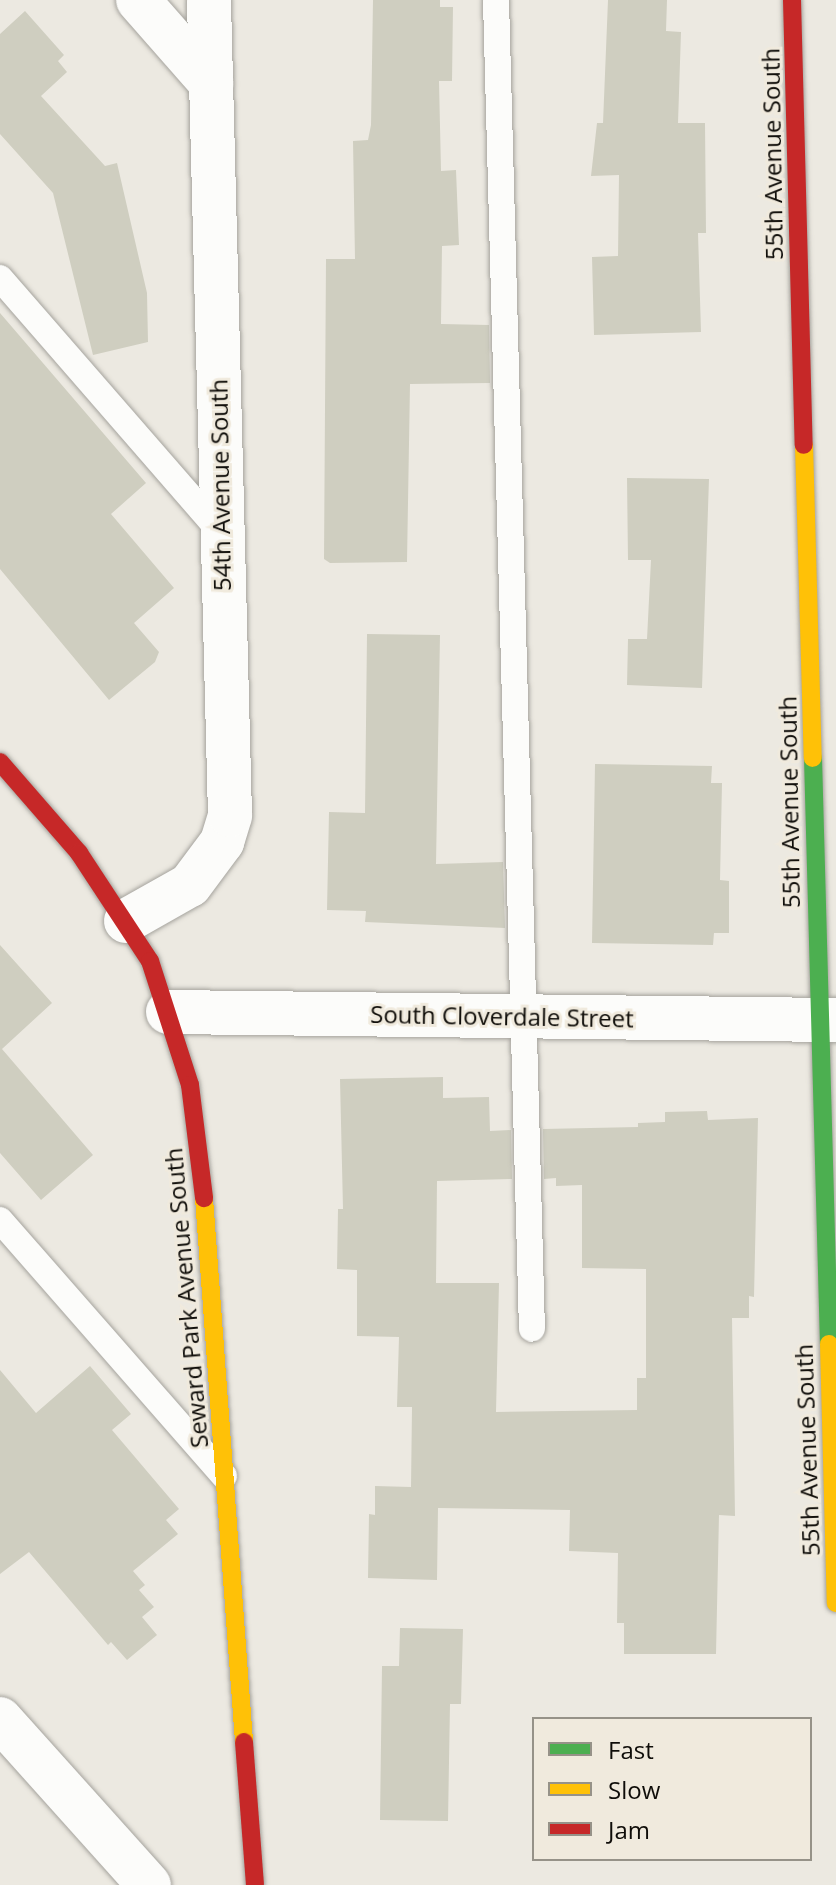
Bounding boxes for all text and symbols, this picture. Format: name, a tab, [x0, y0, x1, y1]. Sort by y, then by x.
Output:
street label: 55th Avenue South	[756, 48, 788, 260]
street label: 54th Avenue South	[204, 379, 236, 591]
street label: 55th Avenue South	[773, 696, 805, 908]
street label: South Cloverdale Street	[370, 999, 634, 1033]
street label: Seward Park Avenue South	[159, 1147, 213, 1449]
street label: 55th Avenue South	[789, 1343, 825, 1557]
legend	[532, 1717, 812, 1861]
text: Fast	[608, 1733, 654, 1766]
text: Slow	[608, 1773, 660, 1806]
text: Jam	[608, 1813, 650, 1846]

